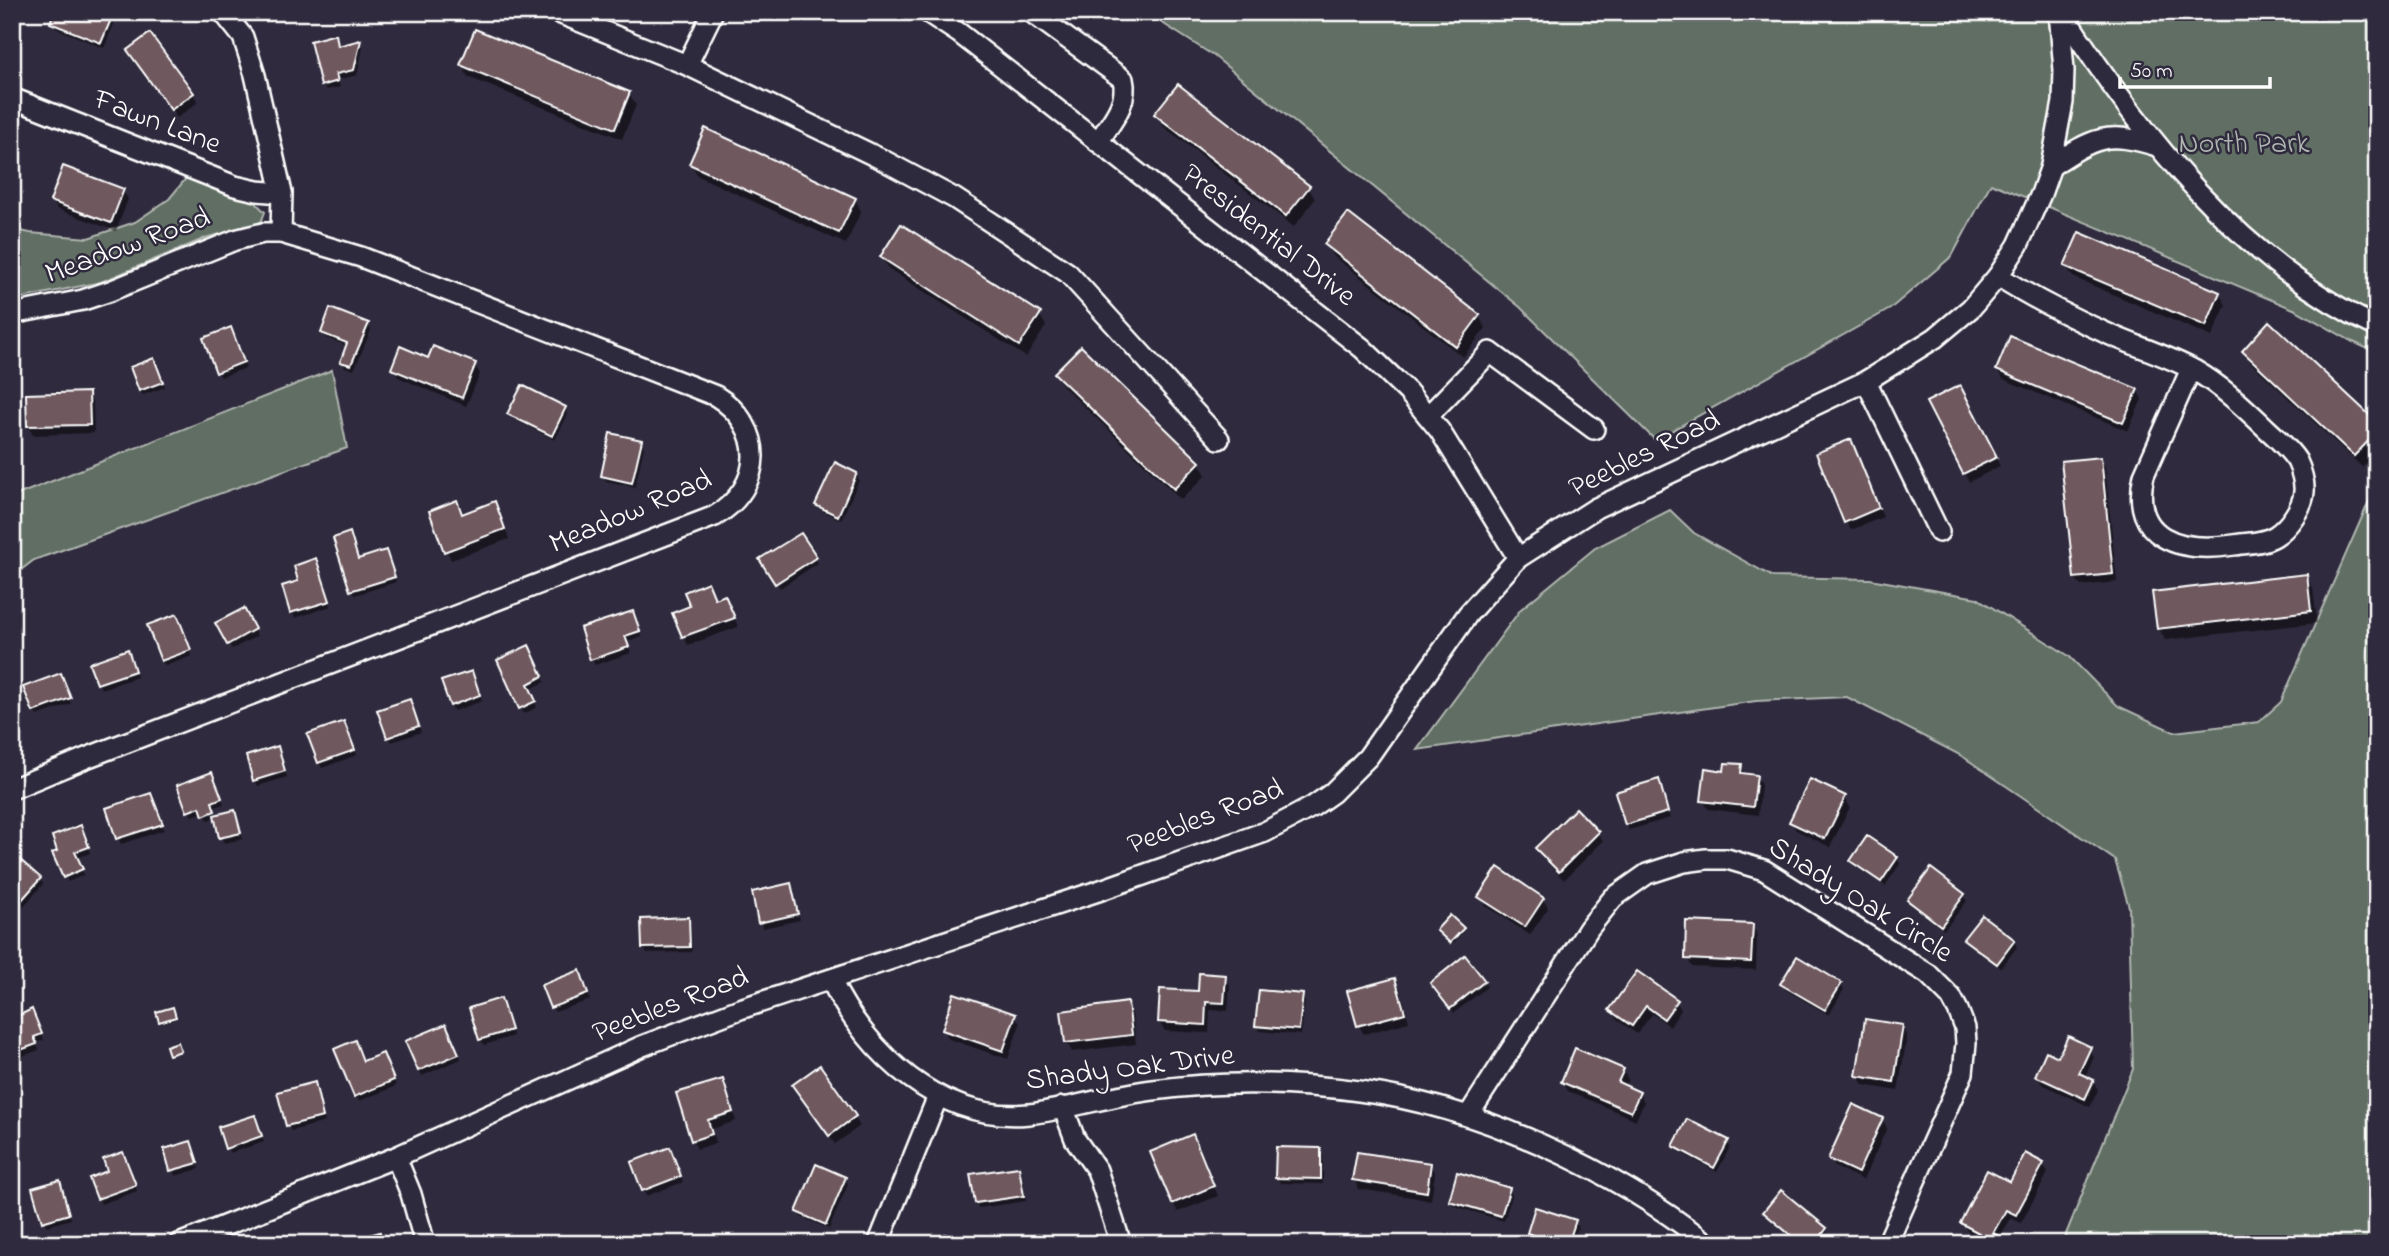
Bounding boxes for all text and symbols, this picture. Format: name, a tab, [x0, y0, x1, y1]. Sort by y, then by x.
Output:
scale bar	[2120, 46, 2270, 90]
text: 50 m	[2130, 57, 2173, 87]
street label: Fawn Lane	[86, 78, 228, 168]
park label: North Park	[2178, 123, 2310, 167]
street label: Presidential Drive	[1171, 154, 1365, 319]
street label: Meadow Road	[39, 197, 217, 297]
street label: Peebles Road	[1562, 399, 1728, 511]
street label: Meadow Road	[543, 459, 719, 567]
street label: Peebles Road	[1122, 768, 1291, 868]
street label: Shady Oak Circle	[1759, 827, 1961, 976]
street label: Peebles Road	[587, 956, 756, 1056]
street label: Shady Oak Drive	[1023, 1034, 1237, 1104]

